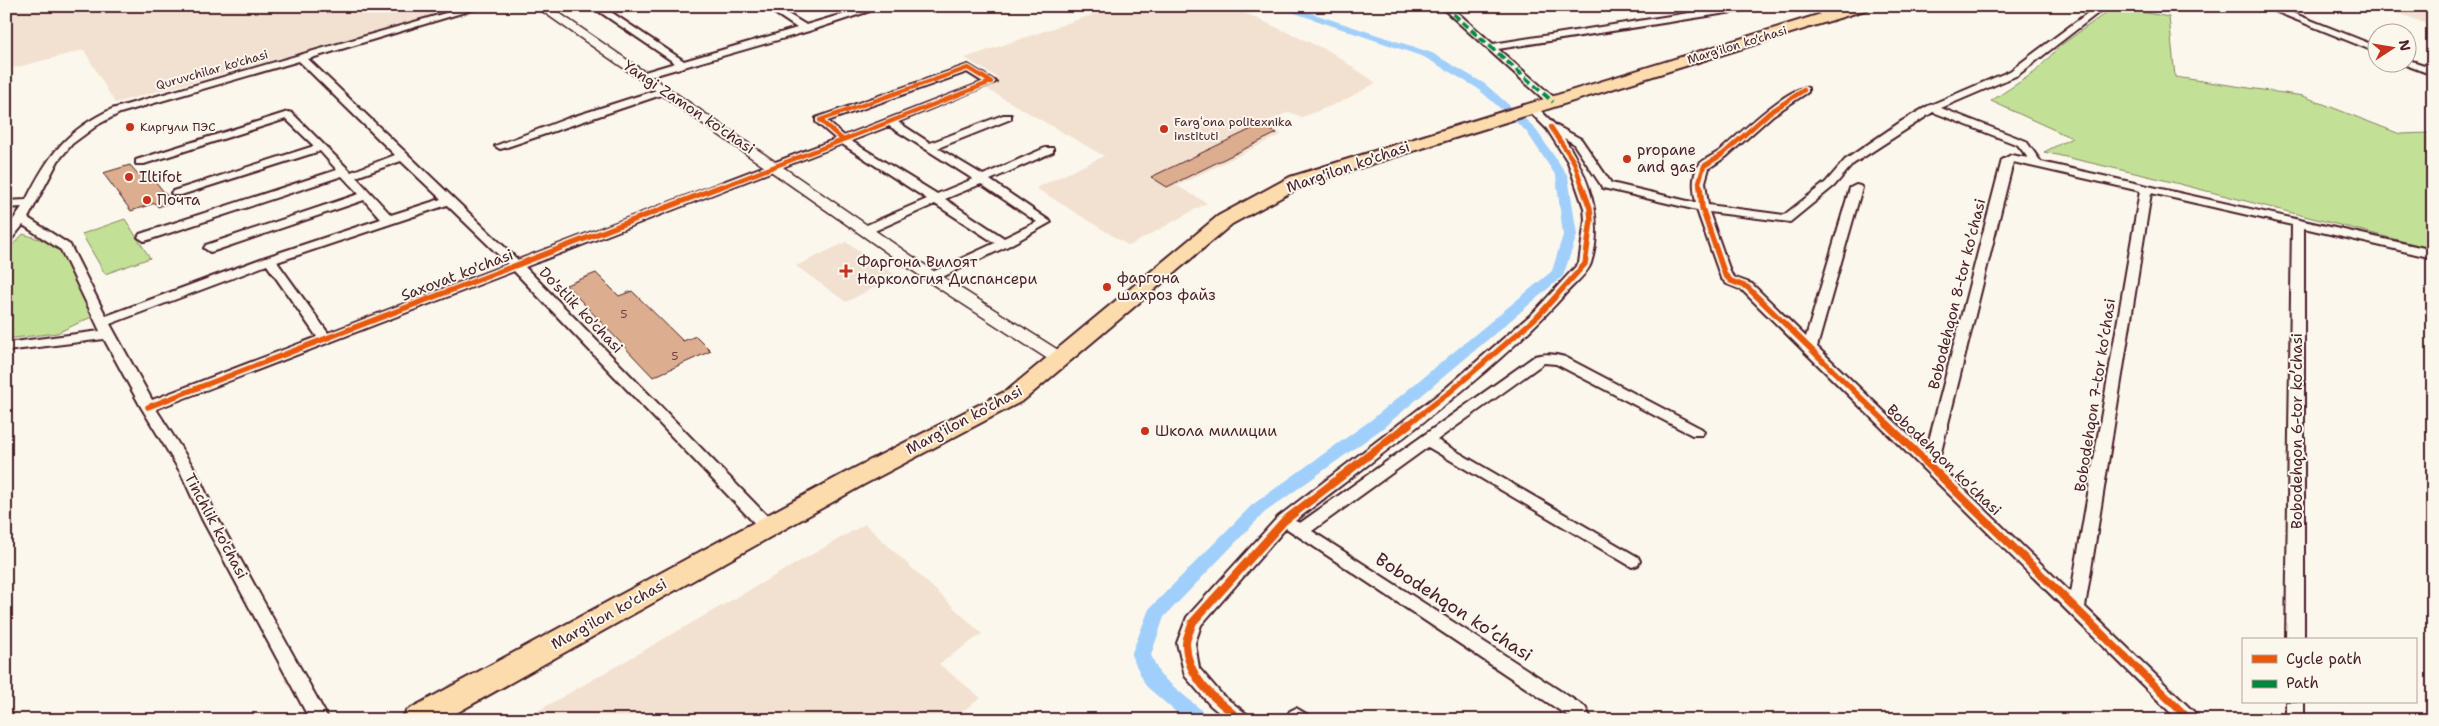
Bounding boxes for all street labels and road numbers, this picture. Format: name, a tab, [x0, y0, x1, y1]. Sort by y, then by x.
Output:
street label: Marg'ilon ko'chasi	[1685, 22, 1789, 68]
street label: Quruvchilar ko'chasi	[154, 46, 270, 94]
street label: Yangi Zamon ko'chasi	[619, 56, 759, 158]
street label: Marg'ilon ko'chasi	[1284, 136, 1412, 198]
street label: Bobodehqon 8-tor koʼchasi	[1924, 197, 1990, 391]
street label: Saxovat ko'chasi	[398, 244, 516, 306]
street label: Do'stlik ko'chasi	[535, 263, 627, 357]
street label: Bobodehqon 7-tor koʼchasi	[2070, 297, 2120, 493]
street label: Bobodehqon 6-tor koʼchasi	[2287, 333, 2307, 529]
street label: Marg'ilon ko'chasi	[902, 381, 1026, 459]
street label: Bobodehqon koʼchasi	[1882, 400, 2006, 520]
street label: Tinchlik ko'chasi	[180, 470, 252, 582]
street label: Bobodehqon koʼchasi	[1371, 547, 1537, 667]
street label: Marg'ilon ko'chasi	[548, 574, 670, 654]

